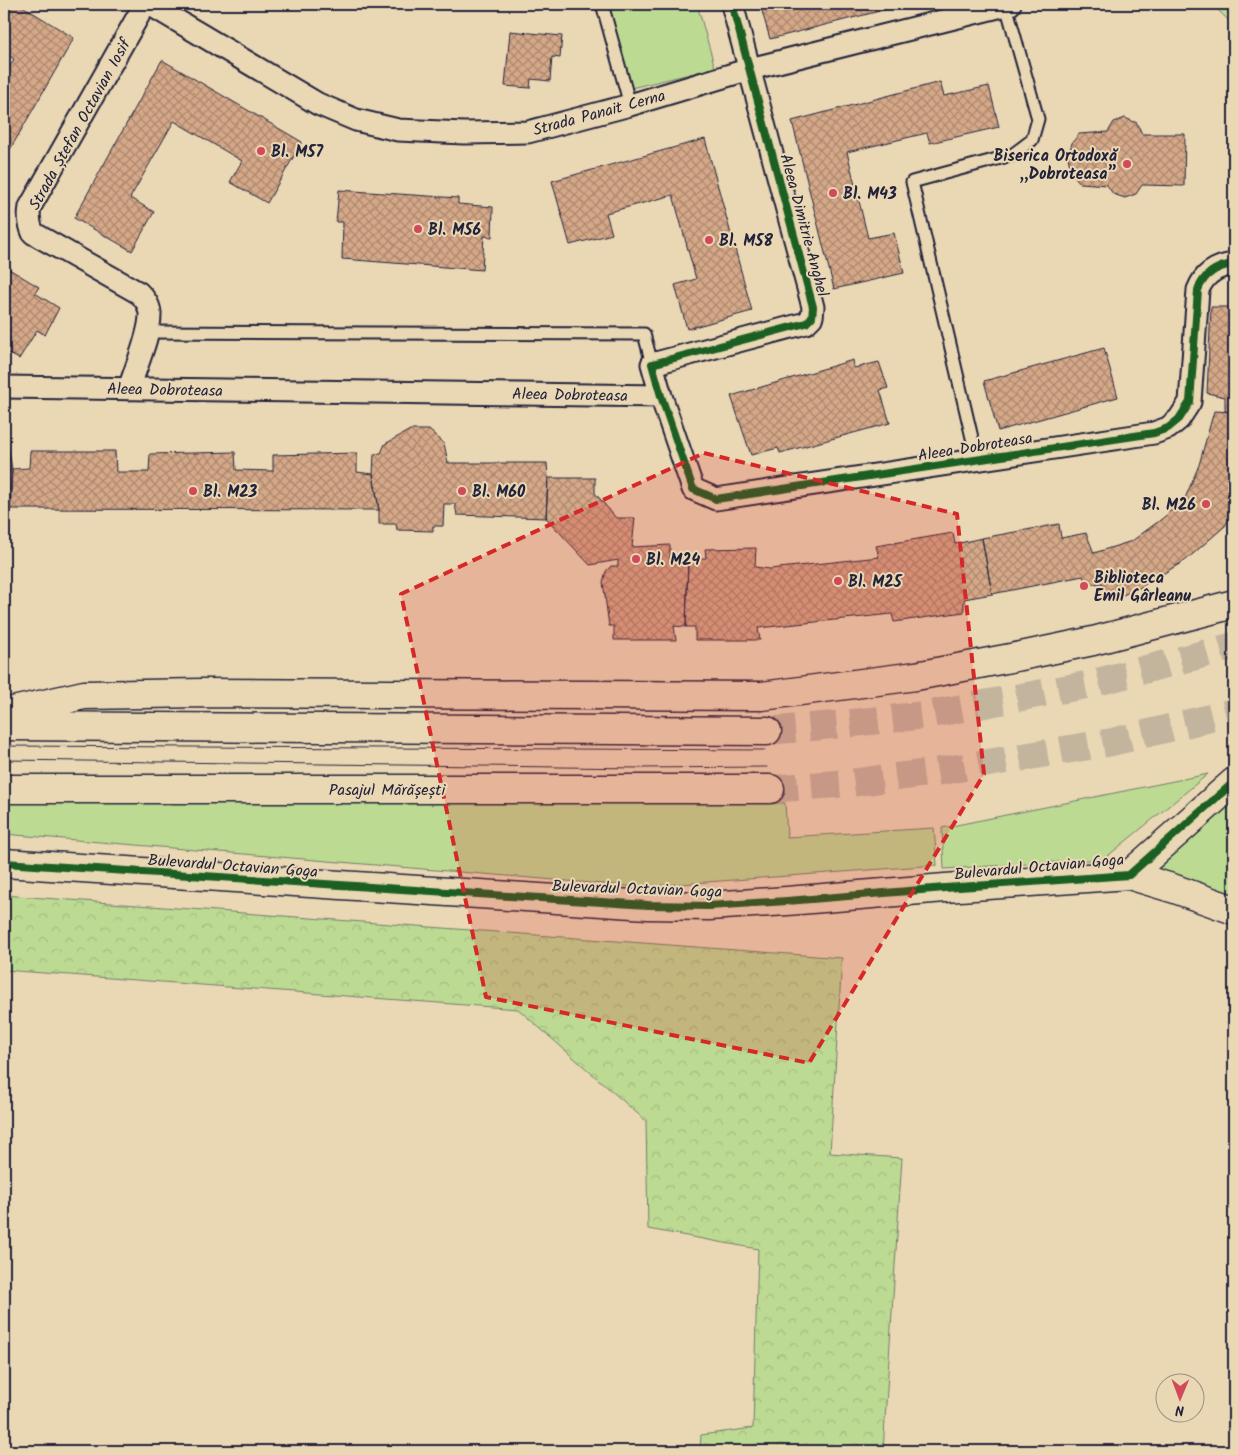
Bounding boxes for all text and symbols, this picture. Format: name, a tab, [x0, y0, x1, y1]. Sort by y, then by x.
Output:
street label: Strada Ștefan Octavian Iosif	[23, 33, 139, 215]
street label: Strada Panait Cerna	[530, 84, 668, 143]
place label: Bl. M57	[271, 140, 323, 165]
place label: Biserica Ortodoxă „Dobroteasa”	[993, 144, 1119, 187]
marker: Bl. M57	[255, 145, 267, 157]
street label: Aleea Dimitrie Anghel	[772, 151, 835, 300]
marker: Biserica Ortodoxă „Dobroteasa”	[1121, 158, 1133, 170]
place label: Bl. M43	[843, 182, 897, 207]
marker: Bl. M43	[827, 187, 839, 199]
place label: Bl. M56	[428, 218, 481, 243]
marker: Bl. M56	[412, 223, 424, 235]
place label: Bl. M58	[719, 229, 773, 254]
marker: Bl. M58	[703, 234, 715, 246]
street label: Aleea Dobroteasa	[107, 377, 223, 404]
street label: Aleea Dobroteasa	[512, 382, 628, 409]
street label: Aleea Dobroteasa	[916, 426, 1034, 469]
place label: Bl. M23	[203, 480, 258, 505]
place label: Bl. M60	[472, 480, 526, 505]
marker: Bl. M23	[187, 485, 199, 497]
marker: Bl. M60	[456, 485, 468, 497]
place label: Bl. M26	[1142, 493, 1196, 518]
marker: Bl. M26	[1200, 498, 1212, 510]
place label: Bl. M24	[646, 548, 701, 573]
marker: Bl. M24	[630, 553, 642, 565]
place label: Biblioteca Emil Gârleanu	[1094, 566, 1191, 609]
place label: Bl. M25	[848, 570, 904, 595]
marker: Bl. M25	[832, 575, 844, 587]
marker: Biblioteca Emil Gârleanu	[1078, 580, 1090, 592]
street label: Pasajul Mărășești	[329, 778, 446, 803]
street label: Bulevardul Octavian Goga	[147, 848, 319, 885]
street label: Bulevardul Octavian Goga	[953, 848, 1125, 887]
street label: Bulevardul Octavian Goga	[551, 874, 723, 905]
north arrow	[1156, 1372, 1206, 1422]
text: N	[1175, 1399, 1184, 1421]

